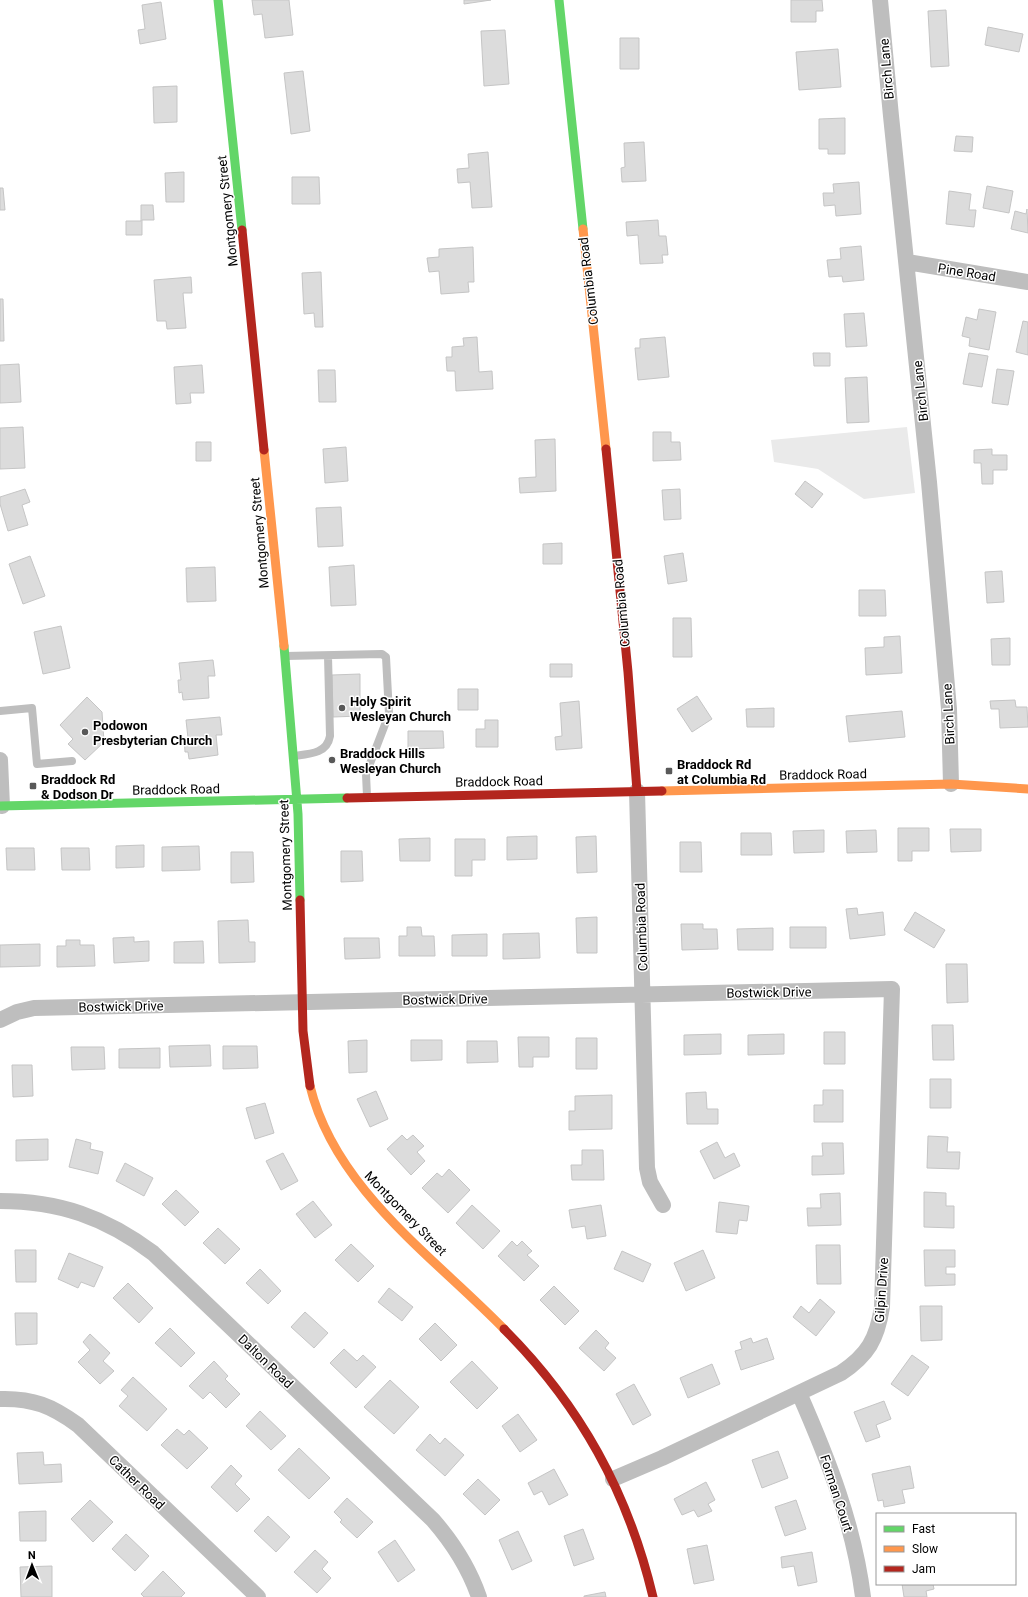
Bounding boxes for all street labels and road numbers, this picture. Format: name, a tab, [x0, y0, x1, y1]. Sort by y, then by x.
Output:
street label: Birch Lane	[876, 38, 897, 100]
street label: Montgomery Street	[214, 155, 241, 267]
street label: Columbia Road	[576, 236, 601, 326]
street label: Pine Road	[937, 261, 997, 284]
street label: Birch Lane	[910, 360, 931, 422]
street label: Montgomery Street	[247, 477, 272, 589]
street label: Columbia Road	[610, 558, 633, 648]
street label: Birch Lane	[939, 683, 958, 745]
street label: Braddock Road	[779, 766, 867, 783]
street label: Braddock Road	[455, 773, 543, 790]
street label: Braddock Road	[132, 781, 220, 798]
street label: Montgomery Street	[276, 799, 295, 911]
street label: Columbia Road	[632, 883, 651, 971]
street label: Bostwick Drive	[726, 984, 812, 1001]
street label: Bostwick Drive	[402, 991, 488, 1008]
street label: Bostwick Drive	[78, 998, 164, 1015]
street label: Montgomery Street	[362, 1168, 450, 1259]
street label: Gilpin Drive	[872, 1257, 891, 1323]
street label: Dalton Road	[235, 1331, 296, 1391]
street label: Cather Road	[106, 1452, 168, 1513]
street label: Forman Court	[817, 1453, 856, 1533]

